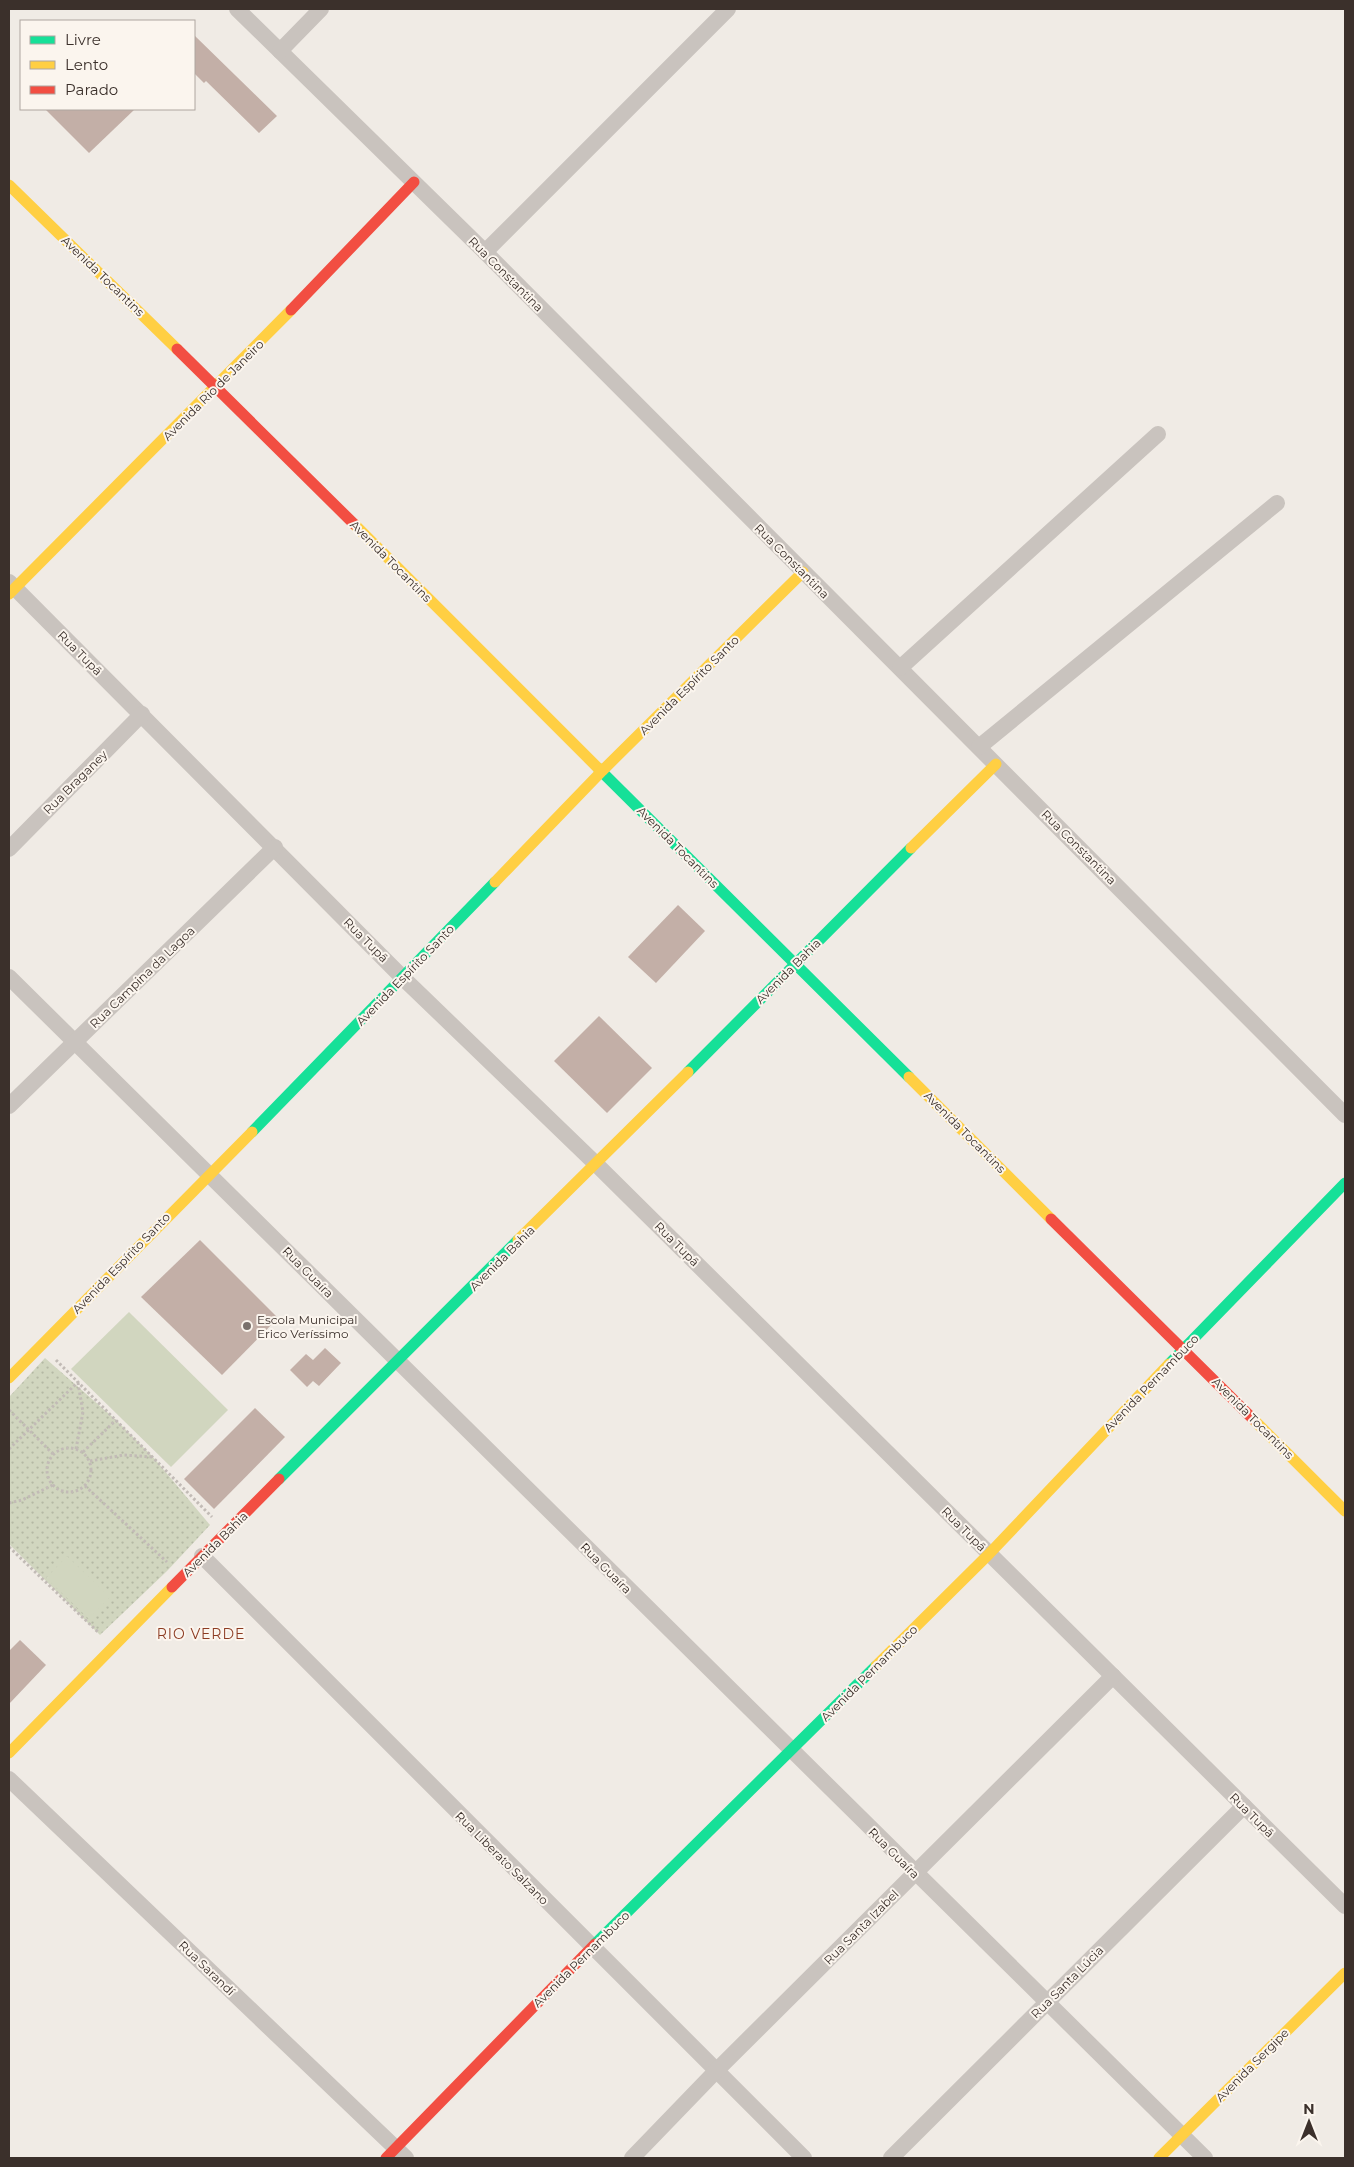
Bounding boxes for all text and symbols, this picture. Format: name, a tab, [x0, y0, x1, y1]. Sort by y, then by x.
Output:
legend	[20, 20, 195, 110]
text: Livre	[65, 30, 101, 49]
text: Lento	[65, 55, 108, 74]
text: Parado	[65, 80, 118, 99]
street label: Avenida Tocantins	[58, 233, 148, 319]
street label: Rua Constantina	[465, 233, 547, 315]
street label: Avenida Rio de Janeiro	[159, 336, 267, 444]
street label: Avenida Tocantins	[347, 517, 435, 605]
street label: Rua Constantina	[751, 520, 833, 602]
street label: Rua Tupã	[55, 628, 105, 678]
street label: Avenida Espírito Santo	[636, 632, 742, 738]
street label: Rua Braganey	[40, 746, 111, 817]
street label: Avenida Tocantins	[634, 803, 722, 891]
street label: Rua Constantina	[1038, 806, 1120, 888]
street label: Rua Tupã	[341, 915, 391, 965]
street label: Avenida Espírito Santo	[353, 921, 457, 1029]
street label: Rua Campina da Lagoa	[86, 923, 198, 1031]
street label: Avenida Bahia	[752, 935, 824, 1007]
street label: Avenida Tocantins	[921, 1088, 1009, 1176]
street label: Avenida Espírito Santo	[69, 1209, 173, 1317]
street label: Rua Tupã	[652, 1219, 702, 1269]
street label: Avenida Bahia	[466, 1222, 538, 1294]
street label: Rua Guaíra	[279, 1243, 337, 1301]
place label: Escola Municipal Erico Veríssimo	[257, 1312, 358, 1341]
marker: Escola Municipal Erico Veríssimo	[241, 1320, 253, 1332]
street label: Avenida Pernambuco	[1100, 1331, 1202, 1435]
street label: Avenida Tocantins	[1209, 1374, 1297, 1462]
street label: Rua Tupã	[939, 1504, 989, 1554]
street label: Avenida Bahia	[179, 1508, 251, 1580]
street label: Rua Guaíra	[577, 1539, 635, 1597]
street label: Avenida Pernambuco	[818, 1622, 920, 1724]
district label: RIO VERDE	[157, 1625, 245, 1643]
street label: Rua Tupã	[1227, 1790, 1277, 1840]
street label: Rua Liberato Salzano	[452, 1808, 552, 1908]
street label: Rua Guaíra	[865, 1824, 923, 1882]
street label: Rua Santa Izabel	[820, 1886, 902, 1968]
street label: Avenida Pernambuco	[530, 1908, 632, 2010]
street label: Rua Sarandí	[176, 1937, 239, 1999]
street label: Rua Santa Lúcia	[1028, 1943, 1106, 2021]
street label: Avenida Sergipe	[1212, 2025, 1292, 2105]
north arrow	[1284, 2097, 1334, 2147]
text: N	[1303, 2100, 1315, 2118]

